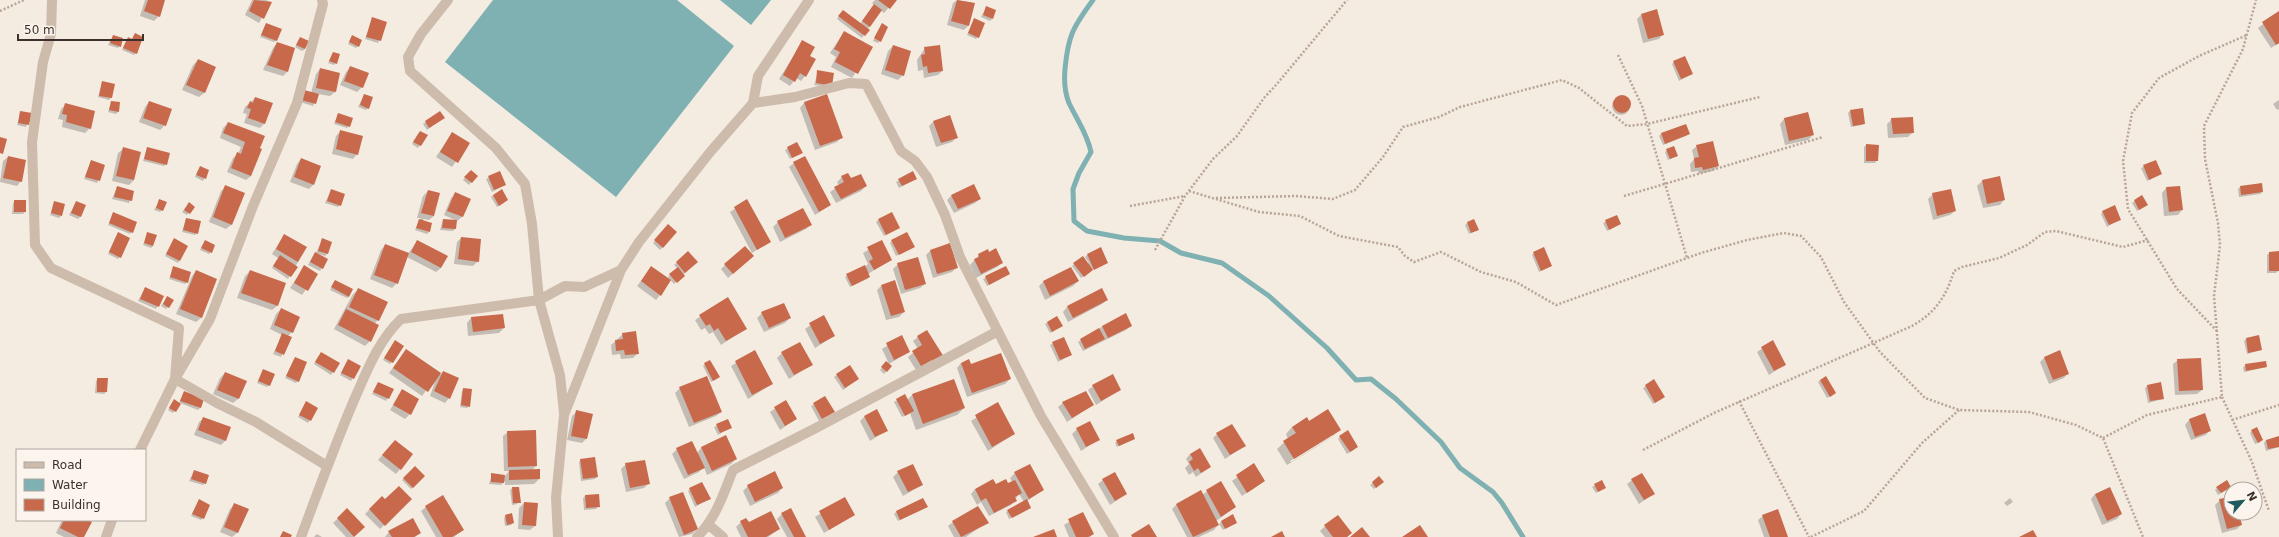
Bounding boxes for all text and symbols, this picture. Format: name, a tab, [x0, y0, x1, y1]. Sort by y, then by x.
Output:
scale bar	[18, 16, 143, 42]
text: 50 m	[24, 23, 55, 37]
legend	[16, 449, 146, 521]
text: Road	[52, 458, 82, 472]
text: Water	[52, 478, 88, 492]
north arrow	[2223, 481, 2263, 521]
text: N	[2243, 489, 2259, 504]
text: Building	[52, 498, 101, 512]

